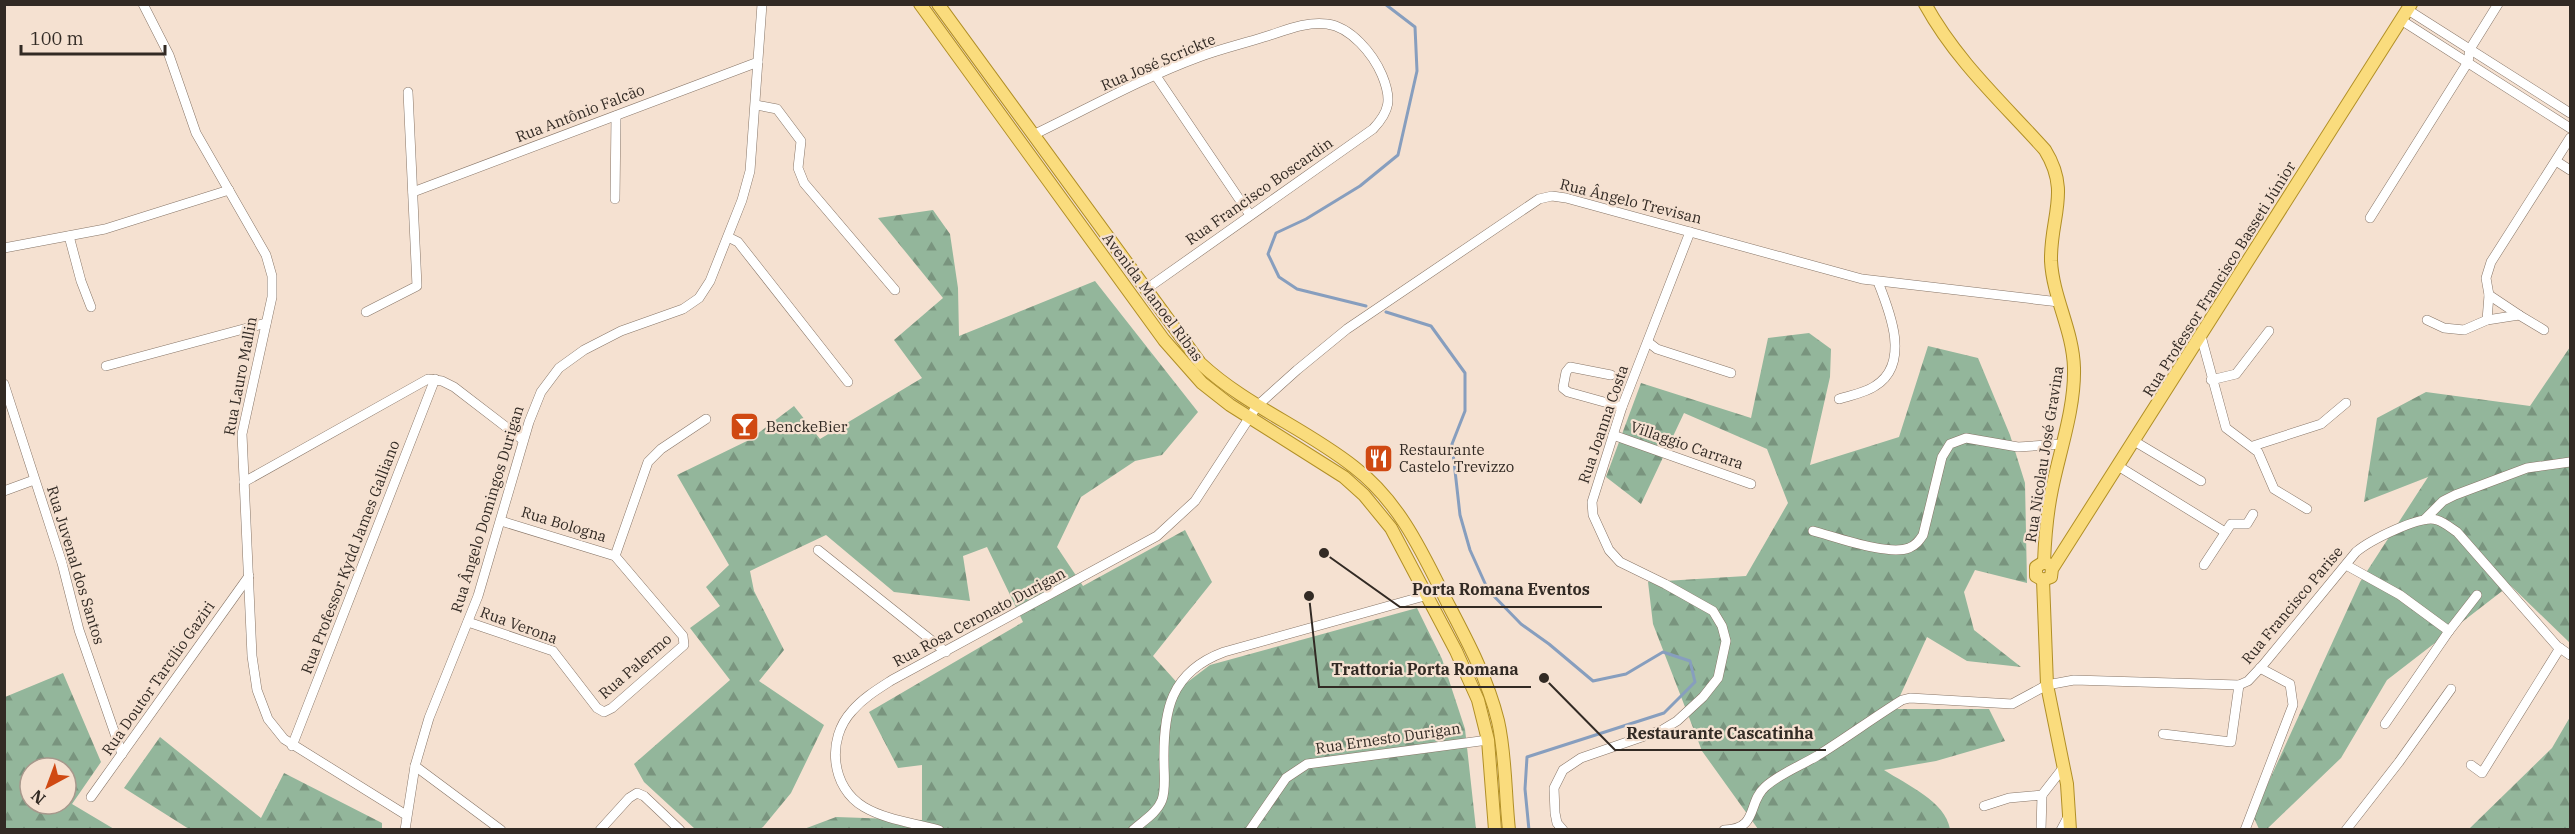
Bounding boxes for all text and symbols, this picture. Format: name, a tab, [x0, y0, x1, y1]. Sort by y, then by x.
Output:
scale bar	[21, 18, 165, 56]
text: 100 m	[30, 27, 84, 50]
street label: Rua José Scrickte	[1098, 29, 1218, 95]
street label: Rua Antônio Falcão	[513, 80, 647, 146]
street label: Rua Francisco Boscardin	[1182, 133, 1337, 249]
street label: Rua Professor Francisco Basseti Júnior	[2138, 157, 2300, 400]
street label: Rua Ângelo Trevisan	[1558, 174, 1704, 228]
street label: Avenida Manoel Ribas	[1099, 229, 1207, 365]
street label: Rua Lauro Mallin	[219, 315, 261, 437]
street label: Rua Joanna Costa	[1574, 362, 1632, 486]
street label: Rua Nicolau José Gravina	[2021, 364, 2067, 544]
street label: Rua Ângelo Domingos Durigan	[446, 403, 528, 615]
bar icon: BenckeBier	[729, 410, 761, 442]
place label: BenckeBier	[766, 417, 848, 436]
street label: Villaggio Carrara	[1628, 417, 1746, 473]
street label: Rua Professor Kydd James Galliano	[297, 438, 403, 676]
place label: Restaurante Castelo Trevizzo	[1399, 440, 1514, 476]
restaurant icon: Restaurante Castelo Trevizzo	[1362, 442, 1394, 474]
street label: Rua Juvenal dos Santos	[43, 483, 109, 647]
street label: Rua Bologna	[519, 502, 609, 546]
street label: Rua Francisco Parise	[2237, 542, 2347, 668]
street label: Rua Rosa Ceronato Durigan	[889, 563, 1069, 671]
callout: Porta Romana Eventos	[1400, 573, 1602, 607]
text: Porta Romana Eventos	[1412, 579, 1590, 599]
street label: Rua Doutor Tarcílio Gaziri	[98, 597, 219, 759]
street label: Rua Verona	[478, 602, 560, 648]
street label: Rua Palermo	[595, 629, 675, 703]
callout: Trattoria Porta Romana	[1319, 653, 1531, 687]
text: Trattoria Porta Romana	[1331, 659, 1519, 679]
callout: Restaurante Cascatinha	[1615, 716, 1826, 750]
street label: Rua Ernesto Durigan	[1314, 718, 1462, 758]
text: Restaurante Cascatinha	[1626, 723, 1814, 743]
north arrow	[18, 756, 78, 816]
text: N	[27, 786, 49, 809]

